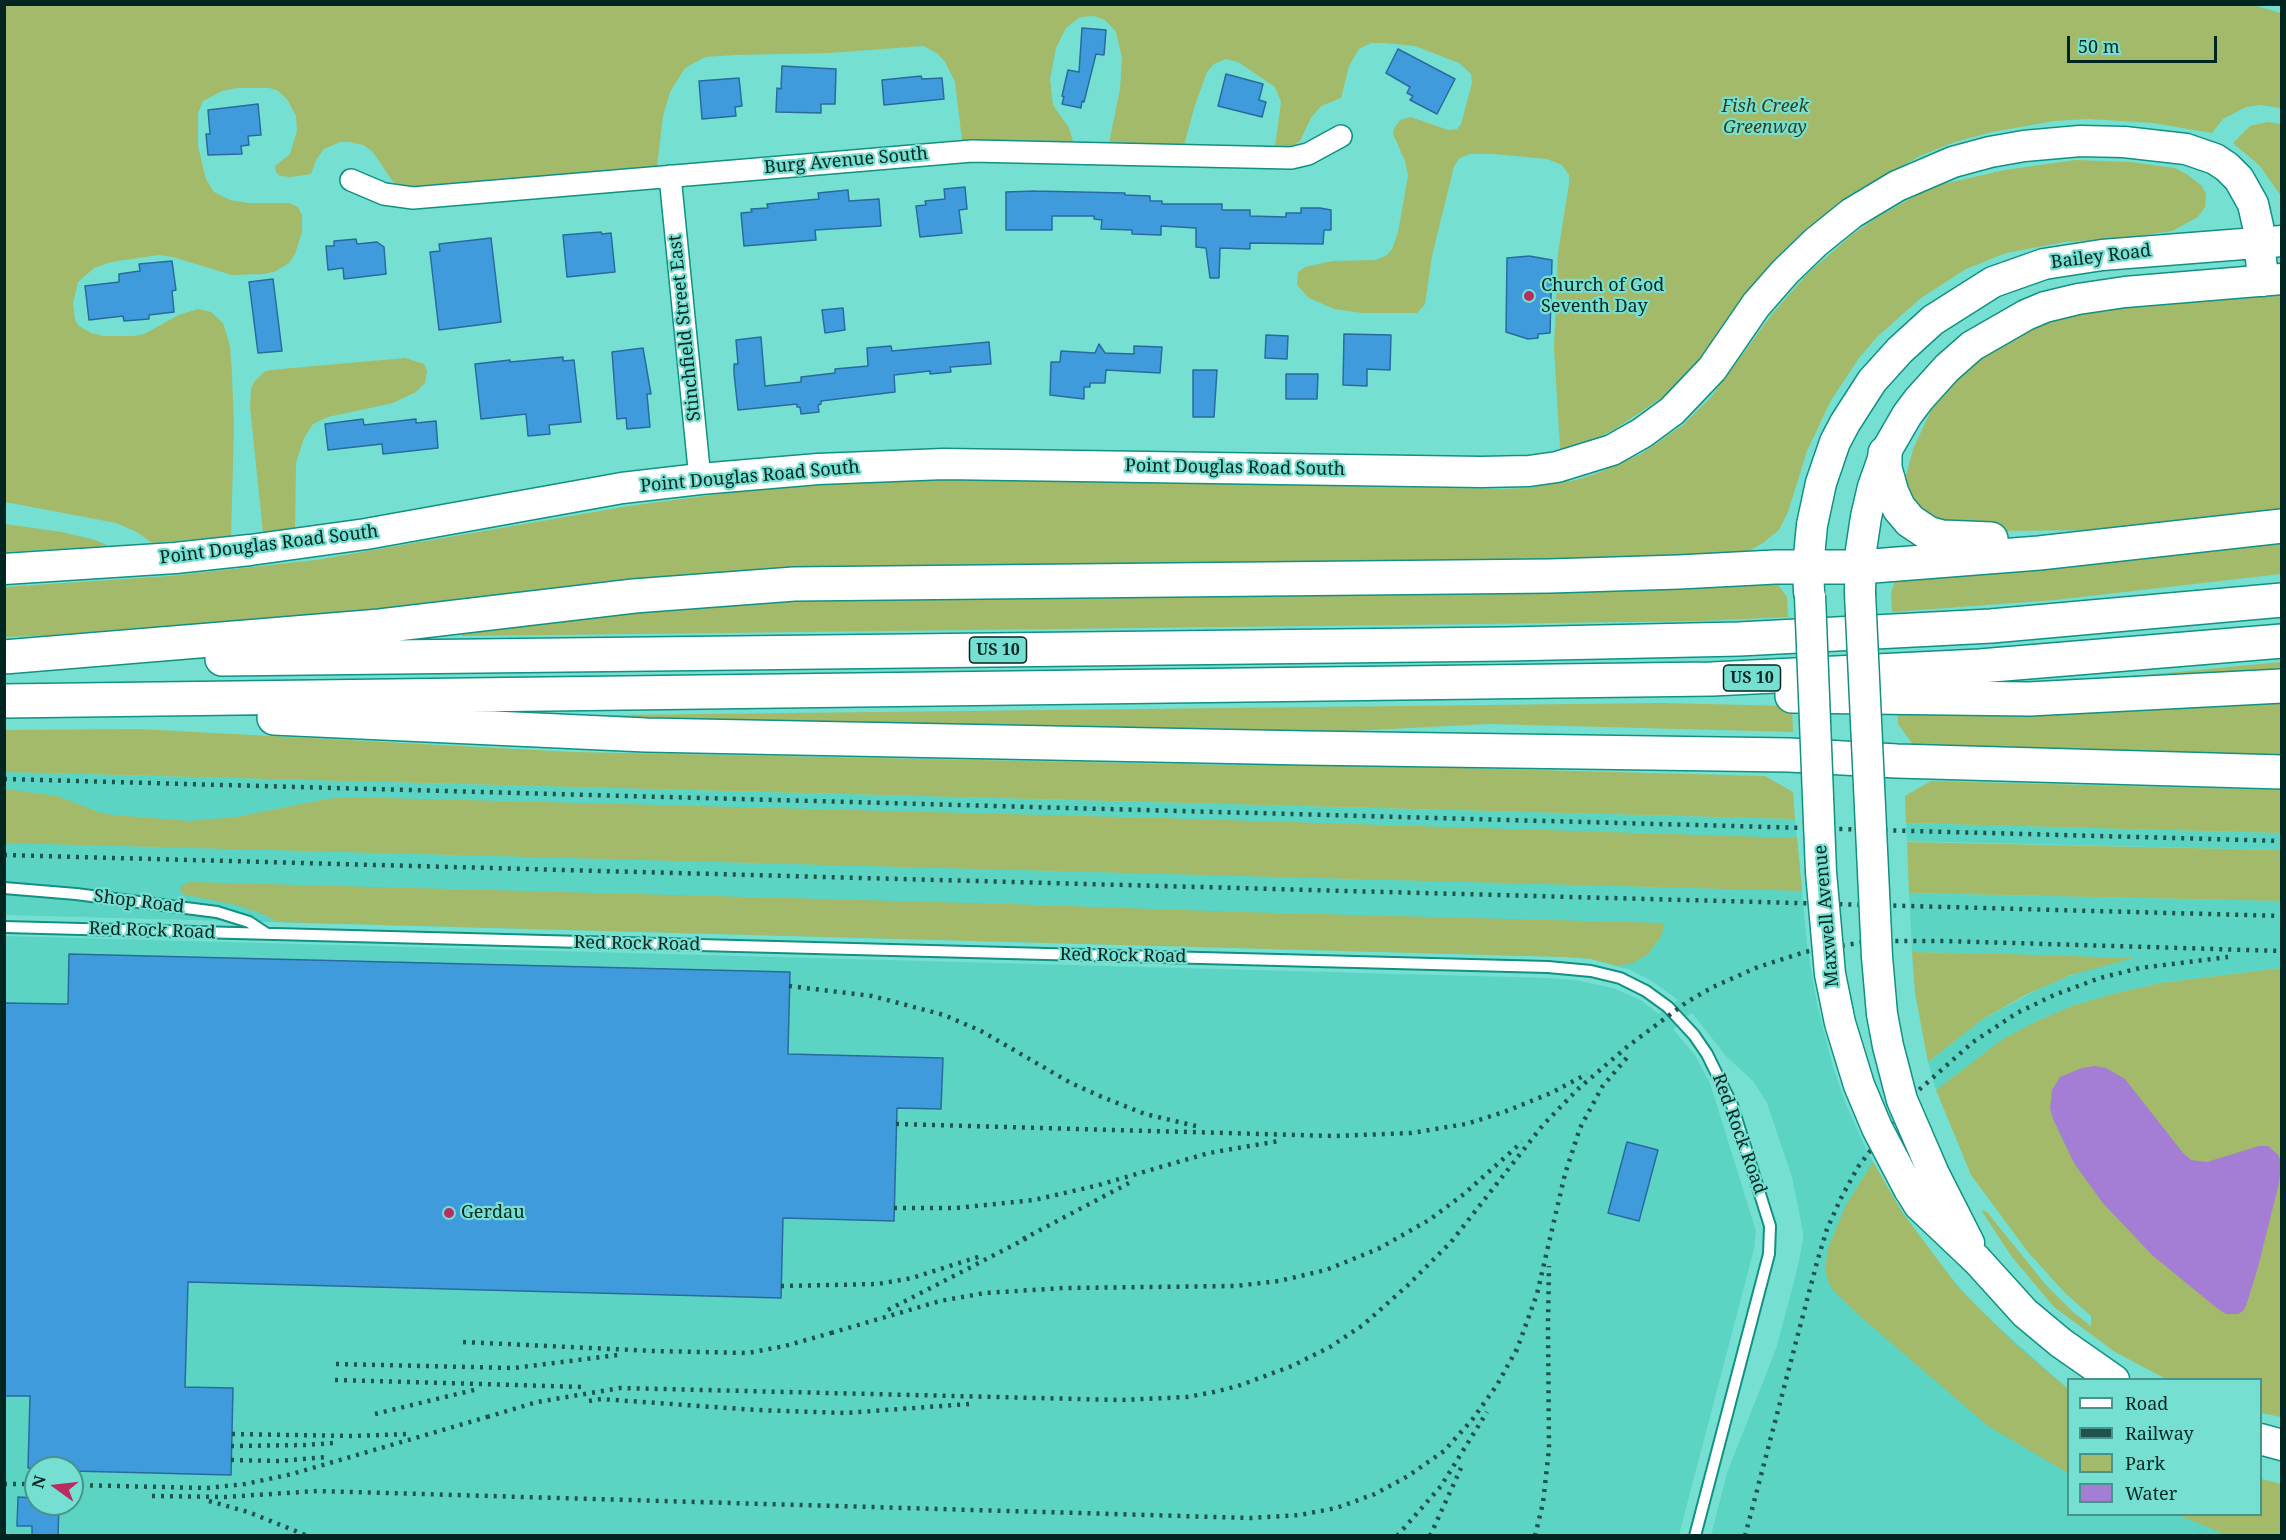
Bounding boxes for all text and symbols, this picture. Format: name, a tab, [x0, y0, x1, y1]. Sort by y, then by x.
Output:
scale bar	[2070, 24, 2220, 62]
text: 50 m	[2078, 34, 2120, 58]
park label: Fish Creek Greenway	[1721, 96, 1809, 138]
street label: Burg Avenue South	[763, 143, 929, 179]
street label: Stinchfield Street East	[664, 234, 706, 422]
street label: Bailey Road	[2050, 240, 2152, 274]
place label: Church of God Seventh Day	[1541, 275, 1664, 318]
marker: Church of God Seventh Day	[1522, 289, 1536, 303]
street label: Point Douglas Road South	[1125, 455, 1345, 481]
street label: Point Douglas Road South	[639, 457, 861, 497]
street label: Point Douglas Road South	[158, 521, 380, 569]
road number: US 10	[970, 637, 1026, 663]
road number: US 10	[1724, 665, 1780, 691]
street label: Maxwell Avenue	[1810, 844, 1844, 988]
street label: Shop Road	[93, 886, 185, 918]
street label: Red Rock Road	[88, 918, 216, 944]
street label: Red Rock Road	[573, 932, 701, 956]
street label: Red Rock Road	[1059, 944, 1187, 968]
street label: Red Rock Road	[1707, 1071, 1771, 1197]
place label: Gerdau	[461, 1202, 525, 1224]
marker: Gerdau	[442, 1206, 456, 1220]
legend	[2067, 1378, 2262, 1516]
text: Road	[2125, 1391, 2168, 1415]
text: Railway	[2125, 1421, 2194, 1445]
text: Park	[2125, 1451, 2165, 1475]
north arrow	[24, 1456, 84, 1516]
text: N	[26, 1473, 51, 1491]
text: Water	[2125, 1481, 2177, 1505]

